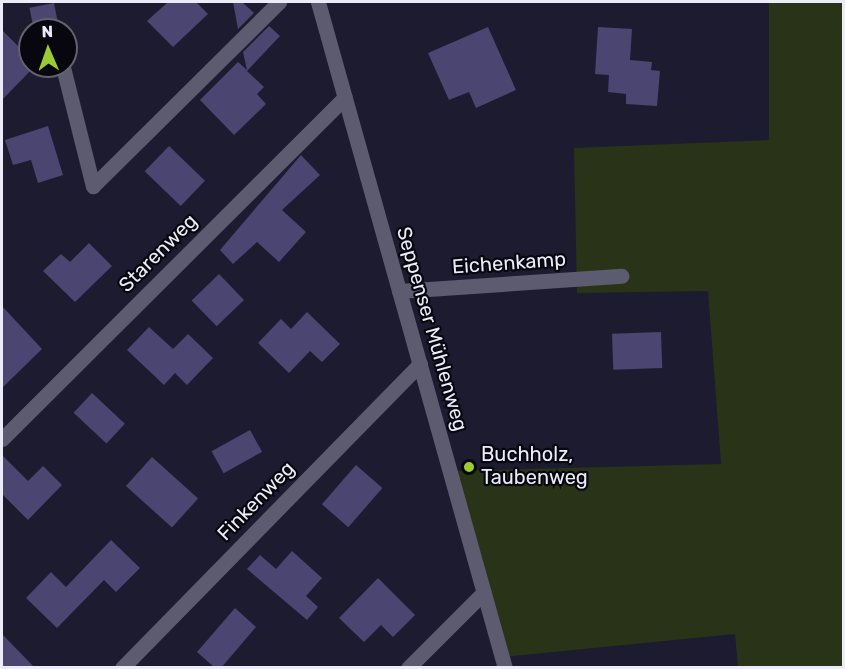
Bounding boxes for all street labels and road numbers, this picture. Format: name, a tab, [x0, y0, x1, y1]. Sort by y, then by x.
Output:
street label: Starenweg	[114, 209, 202, 297]
street label: Seppenser Mühlenweg	[391, 224, 473, 434]
street label: Eichenkamp	[451, 247, 567, 279]
street label: Finkenweg	[212, 456, 300, 546]

